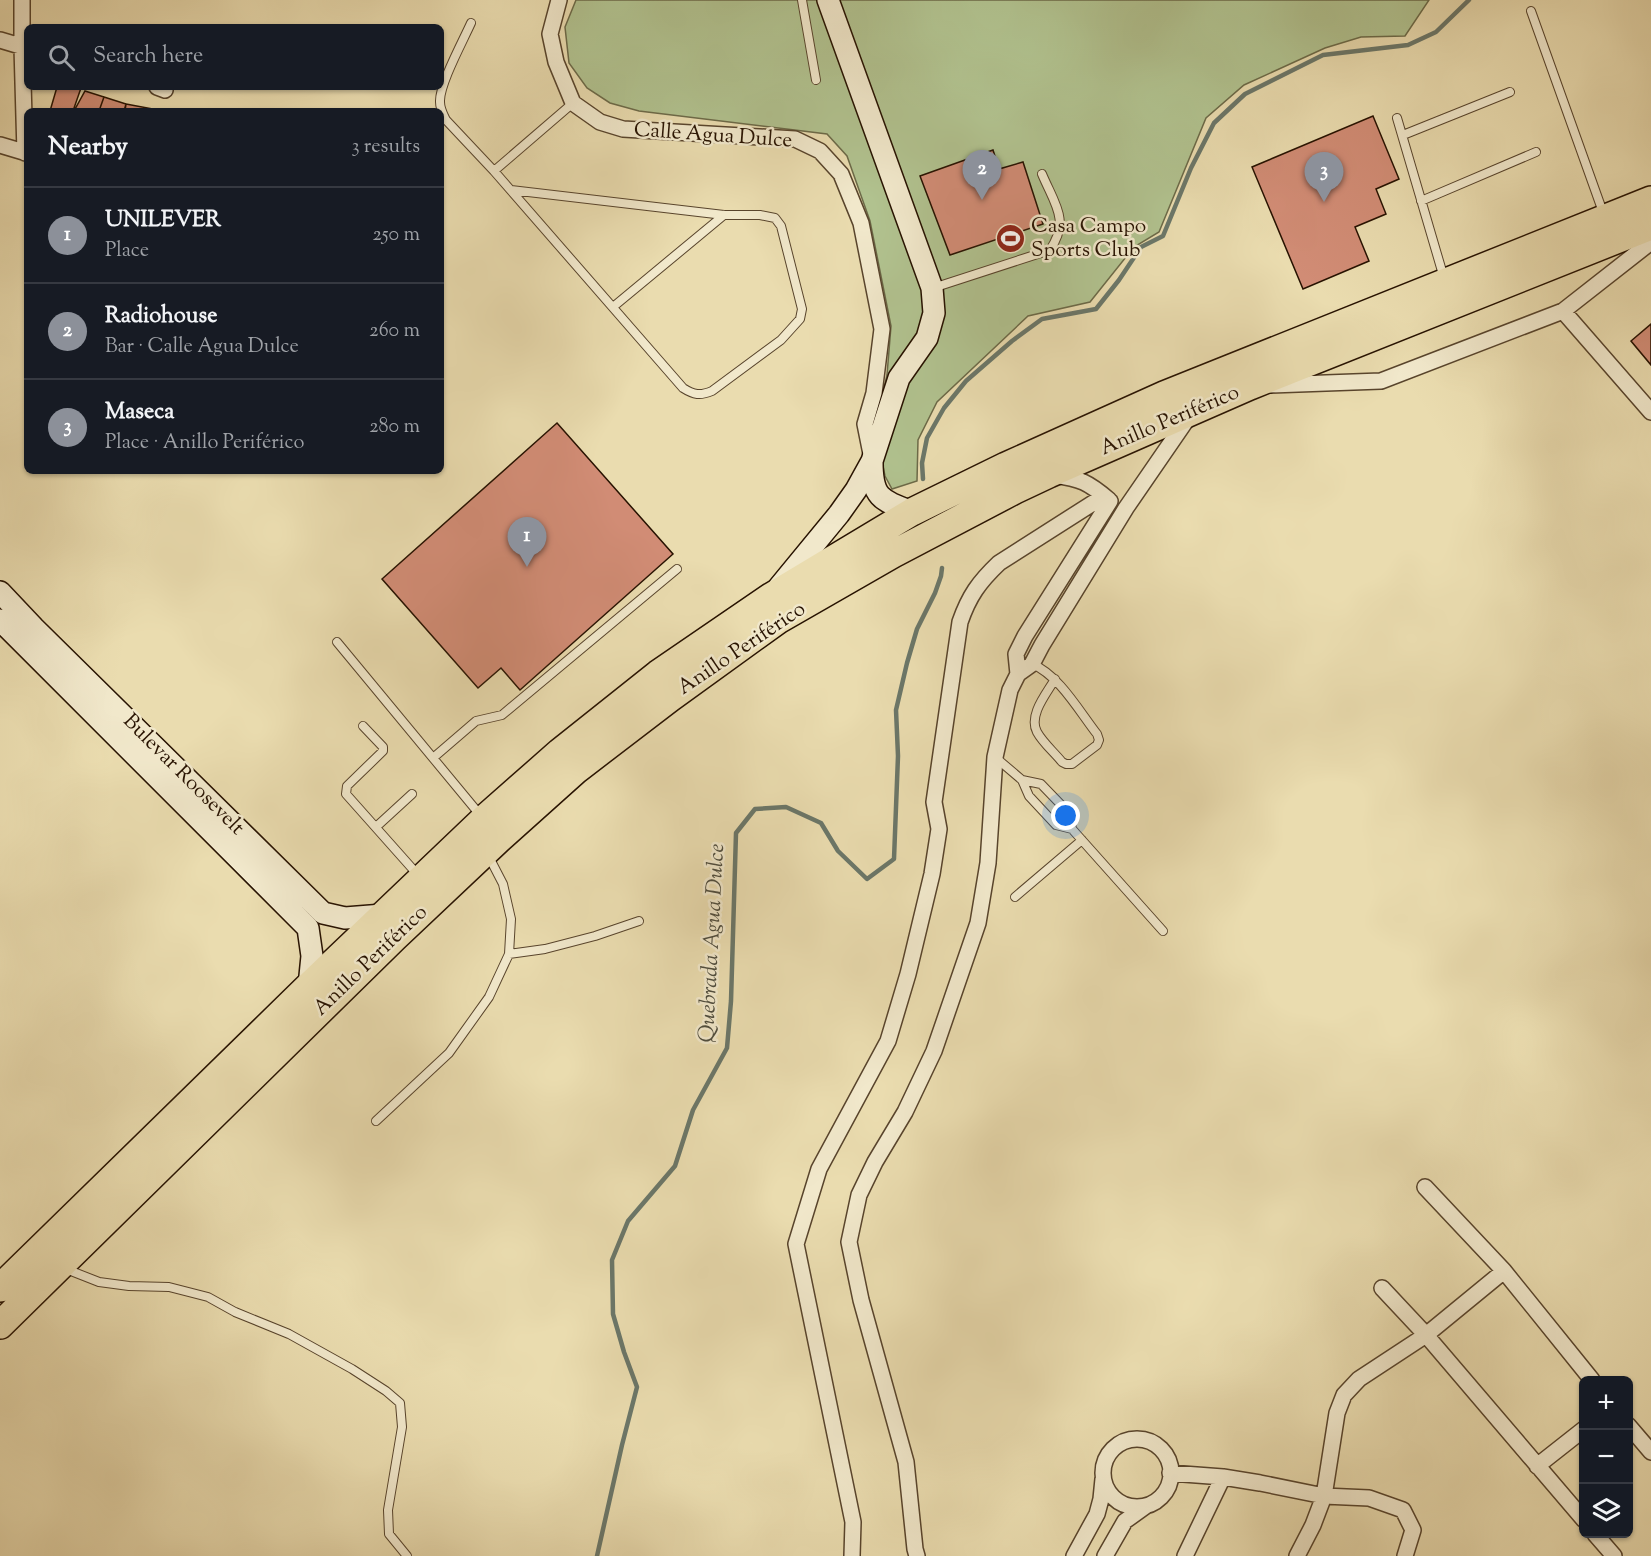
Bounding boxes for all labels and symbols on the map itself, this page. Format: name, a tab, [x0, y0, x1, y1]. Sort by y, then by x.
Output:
street label: Calle Agua Dulce	[633, 115, 793, 157]
pin: 2	[962, 150, 1002, 200]
pin: 3	[1304, 152, 1344, 202]
place label: Casa Campo Sports Club	[1031, 212, 1146, 266]
sports icon: Casa Campo Sports Club	[994, 223, 1026, 255]
street label: Anillo Periférico	[1096, 378, 1244, 464]
pin: 1	[508, 518, 546, 567]
street label: Anillo Periférico	[672, 595, 812, 703]
street label: Bulevar Roosevelt	[115, 707, 251, 843]
your location	[1051, 801, 1080, 830]
water label: Quebrada Agua Dulce	[692, 843, 734, 1043]
street label: Anillo Periférico	[307, 899, 435, 1023]

